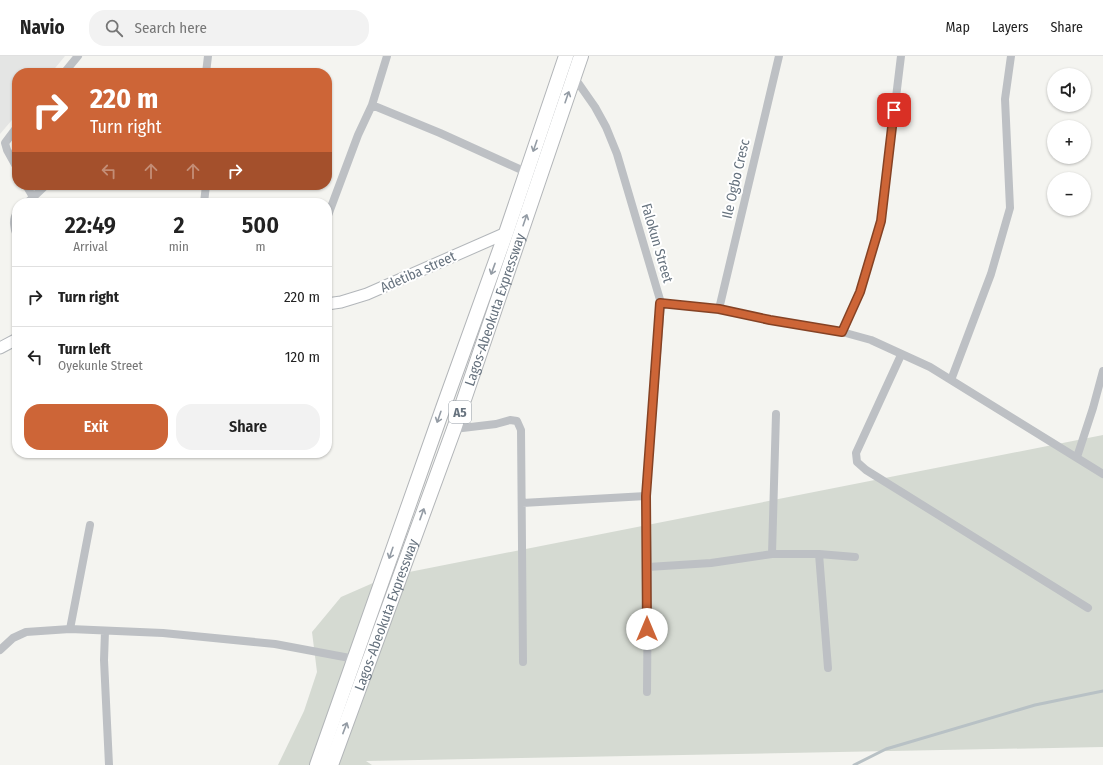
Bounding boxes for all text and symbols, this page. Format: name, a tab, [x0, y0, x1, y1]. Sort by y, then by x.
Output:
search box	[89, 10, 369, 46]
text: Navio	[20, 16, 65, 39]
icon: search	[103, 17, 125, 39]
text: Search here	[135, 19, 207, 37]
text: Map	[946, 19, 970, 36]
text: Layers	[992, 19, 1028, 36]
text: Share	[1050, 19, 1083, 36]
map controls	[1047, 68, 1091, 216]
button: sound	[1047, 68, 1091, 112]
text: 220 m	[90, 82, 158, 115]
icon: right	[24, 84, 76, 136]
one-way arrow	[564, 91, 572, 103]
pin	[877, 93, 911, 127]
icon: arrive	[883, 99, 905, 121]
text: Turn right	[90, 116, 162, 138]
button: +	[1047, 120, 1091, 164]
street label: Ile Ogbo Cresc	[719, 137, 753, 221]
one-way arrow	[531, 140, 539, 152]
icon: left	[98, 160, 120, 182]
icon: ahead	[140, 160, 162, 182]
icon: ahead	[182, 160, 204, 182]
icon: right	[224, 160, 246, 182]
button: −	[1047, 172, 1091, 216]
street label: Falokun Street	[638, 201, 677, 285]
text: 22:49	[65, 211, 116, 239]
text: 2	[173, 211, 184, 239]
text: 500	[242, 211, 279, 239]
one-way arrow	[522, 213, 529, 226]
street label: Lagos-Abeokuta Expressway	[461, 230, 529, 388]
text: Arrival	[73, 239, 108, 254]
text: min	[169, 239, 189, 254]
text: m	[255, 239, 265, 254]
street label: Adetiba street	[378, 248, 459, 296]
one-way arrow	[489, 263, 497, 275]
icon: right	[24, 286, 46, 308]
text: Turn right	[58, 288, 119, 306]
text: 220 m	[284, 288, 320, 306]
text: Turn left	[58, 340, 111, 358]
icon: left	[24, 346, 46, 368]
text: 120 m	[285, 348, 320, 366]
text: Oyekunle Street	[58, 358, 143, 373]
road number: A5	[449, 401, 471, 423]
button: Exit	[24, 404, 168, 450]
button: Share	[176, 404, 320, 450]
one-way arrow	[435, 411, 442, 424]
one-way arrow	[419, 509, 427, 521]
street label: Lagos-Abeokuta Expressway	[350, 536, 422, 693]
one-way arrow	[387, 547, 395, 559]
position arrow	[626, 608, 668, 650]
one-way arrow	[341, 723, 349, 735]

